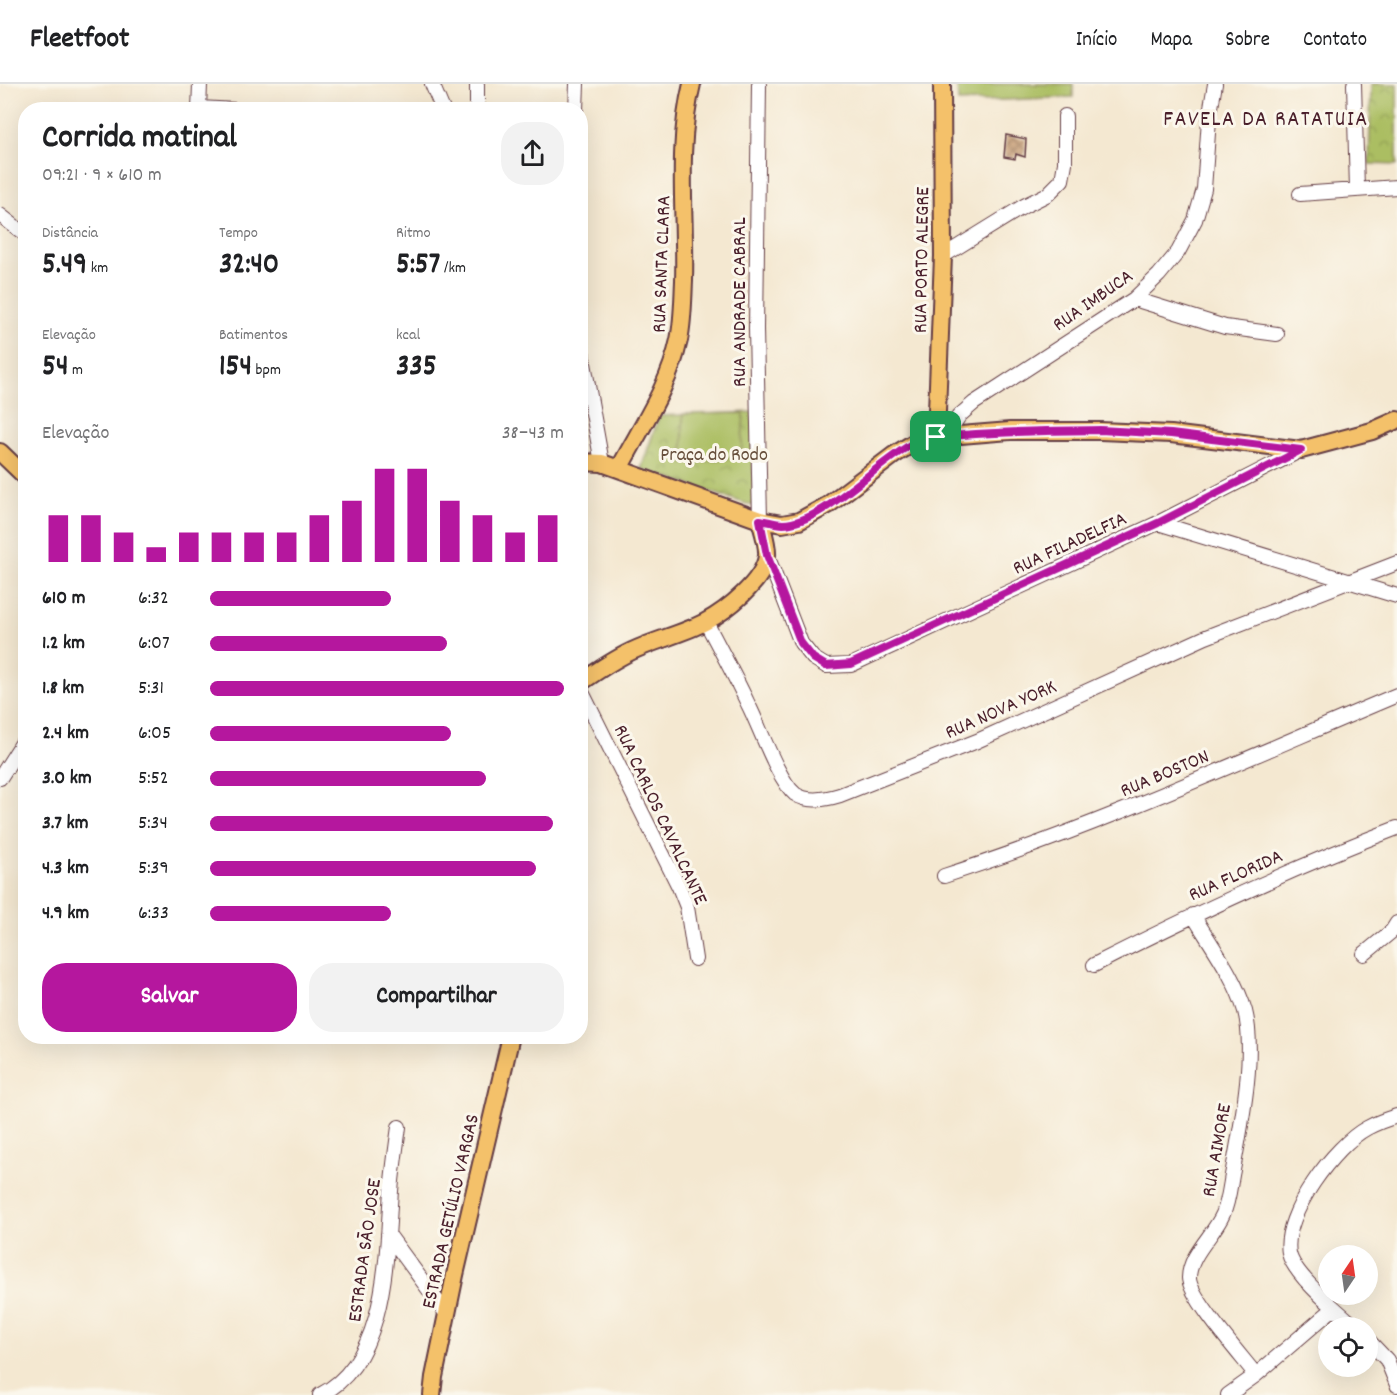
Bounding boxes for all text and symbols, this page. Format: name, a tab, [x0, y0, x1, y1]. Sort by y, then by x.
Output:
text: Fleetfoot	[30, 21, 129, 61]
text: Início	[1076, 26, 1117, 56]
text: Mapa	[1150, 26, 1192, 56]
text: Sobre	[1225, 26, 1270, 56]
text: Contato	[1303, 26, 1367, 56]
district label: FAVELA DA RATATUIA	[1163, 105, 1369, 136]
text: Corrida matinal	[42, 116, 237, 163]
button: share	[501, 122, 564, 185]
text: 09:21 · 9 × 610 m	[42, 162, 162, 190]
street label: RUA PORTO ALEGRE	[908, 187, 938, 333]
street label: RUA SANTA CLARA	[647, 195, 679, 333]
street label: RUA ANDRADE CABRAL	[727, 217, 755, 387]
text: Distância	[42, 222, 98, 245]
text: Tempo	[219, 222, 258, 245]
text: Ritmo	[396, 222, 431, 245]
text: 5.49	[42, 245, 87, 288]
text: 32:40	[219, 245, 279, 288]
text: 5:57	[396, 245, 440, 288]
text: km	[87, 257, 108, 280]
text: /km	[440, 257, 466, 280]
street label: RUA IMBUCA	[1048, 263, 1140, 340]
text: Elevação	[42, 324, 96, 347]
text: Batimentos	[219, 324, 288, 347]
text: kcal	[396, 324, 420, 347]
text: 54	[42, 347, 68, 390]
text: 154	[219, 347, 252, 390]
text: 335	[396, 347, 437, 390]
text: m	[68, 359, 83, 382]
text: bpm	[252, 359, 281, 382]
pin	[910, 411, 961, 462]
text: Elevação	[42, 420, 109, 448]
text: 38–43 m	[502, 420, 564, 448]
icon: arrive	[919, 420, 952, 453]
park label: Praça do Rodo	[660, 442, 768, 470]
street label: RUA FILADELFIA	[1009, 506, 1132, 583]
text: 610 m	[42, 585, 85, 613]
text: 6:32	[138, 585, 169, 613]
text: 1.2 km	[42, 630, 85, 658]
text: 6:07	[138, 630, 170, 658]
street label: RUA NOVA YORK	[941, 674, 1061, 748]
text: 1.8 km	[42, 675, 84, 703]
text: 5:31	[138, 675, 164, 703]
text: 2.4 km	[42, 720, 89, 748]
text: 6:05	[138, 720, 171, 748]
street label: RUA CARLOS CAVALCANTE	[605, 721, 713, 910]
street label: RUA BOSTON	[1116, 744, 1214, 806]
text: 3.0 km	[42, 765, 92, 793]
text: 5:52	[138, 765, 169, 793]
text: 3.7 km	[42, 810, 88, 838]
text: 5:34	[138, 810, 168, 838]
street label: RUA FLORIDA	[1185, 843, 1288, 910]
text: 4.3 km	[42, 855, 89, 883]
text: 5:39	[138, 855, 169, 883]
text: 4.9 km	[42, 900, 89, 928]
text: 6:33	[138, 900, 169, 928]
button: Salvar	[42, 963, 297, 1032]
button: Compartilhar	[309, 963, 564, 1032]
street label: RUA AIMORE	[1196, 1102, 1240, 1199]
street label: ESTRADA GETÚLIO VARGAS	[416, 1111, 488, 1312]
street label: ESTRADA SĀO JOSE	[342, 1177, 390, 1324]
north arrow	[1318, 1245, 1378, 1305]
map controls	[1318, 1245, 1378, 1377]
button: locate	[1318, 1317, 1378, 1377]

